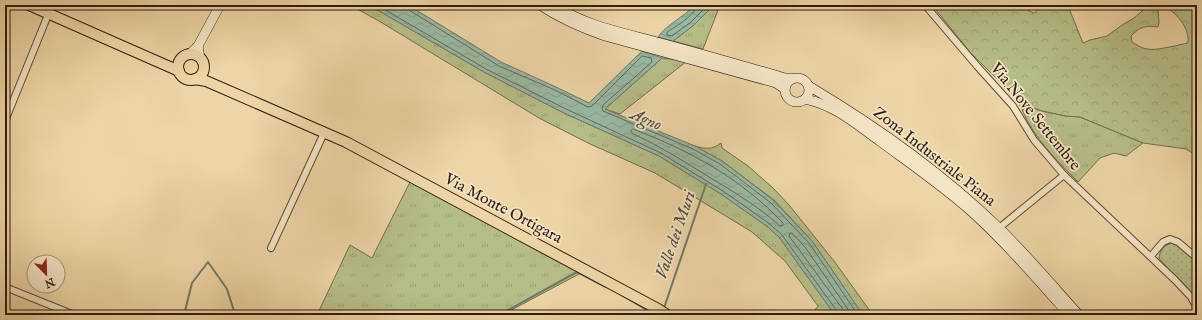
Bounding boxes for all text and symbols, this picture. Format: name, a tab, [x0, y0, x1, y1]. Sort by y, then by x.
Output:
street label: Via Nove Settembre	[985, 58, 1085, 175]
water label: Agno	[625, 103, 665, 136]
street label: Zona Industriale Piana	[869, 103, 999, 211]
street label: Via Monte Ortigara	[440, 169, 565, 249]
water label: Valle dei Muri	[651, 187, 701, 282]
north arrow	[26, 254, 66, 294]
text: N	[42, 274, 58, 291]

